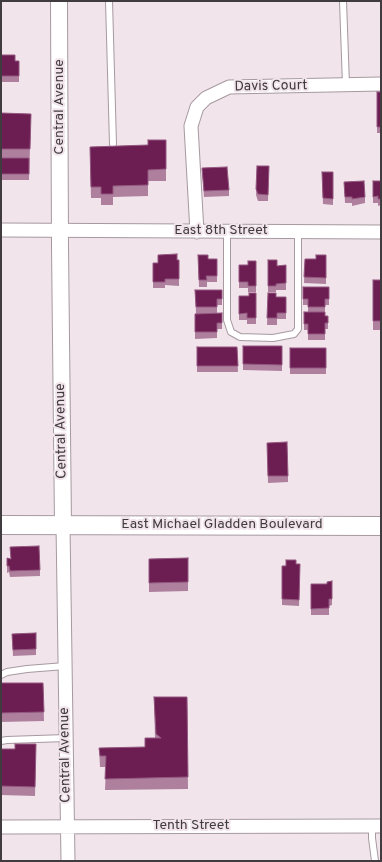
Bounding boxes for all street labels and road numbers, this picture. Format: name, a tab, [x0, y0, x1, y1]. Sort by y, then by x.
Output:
street label: Central Avenue	[52, 59, 68, 155]
street label: Davis Court	[234, 78, 308, 96]
street label: East 8th Street	[174, 223, 268, 239]
street label: Central Avenue	[53, 383, 71, 479]
street label: East Michael Gladden Boulevard	[121, 517, 323, 533]
street label: Central Avenue	[57, 707, 75, 803]
street label: Tenth Street	[153, 818, 229, 834]

